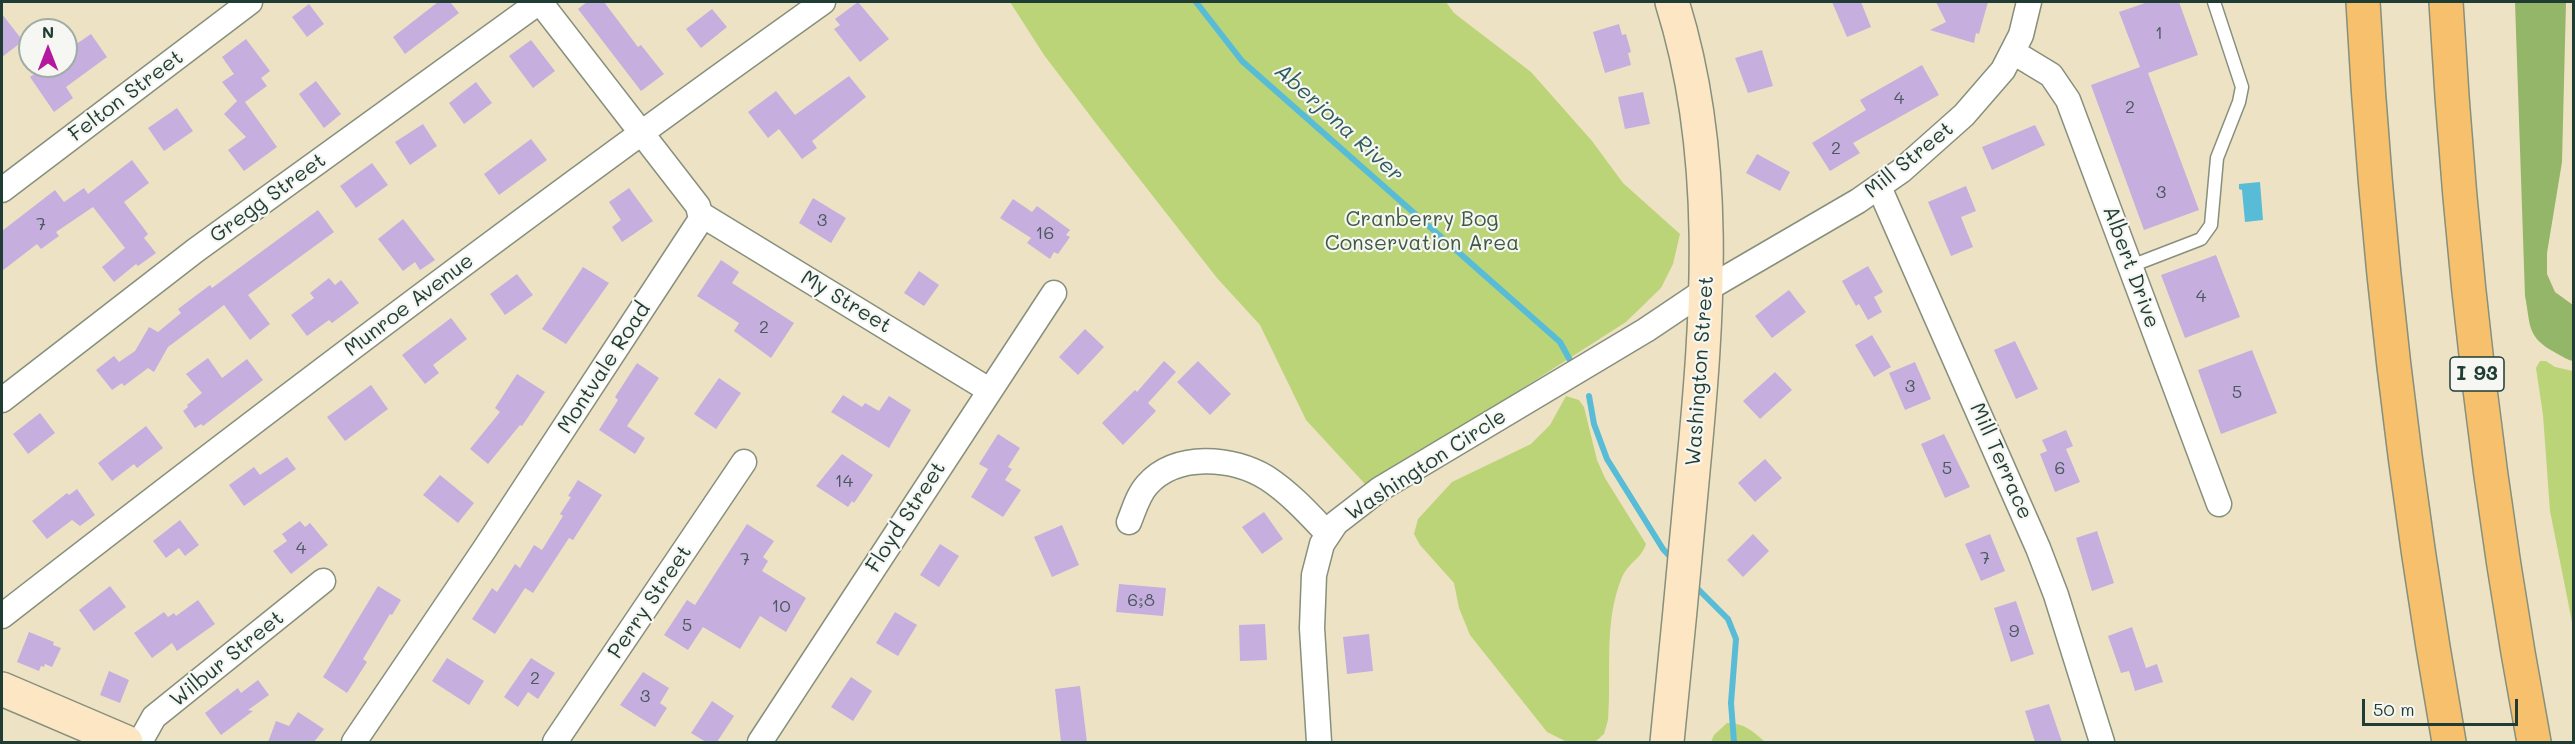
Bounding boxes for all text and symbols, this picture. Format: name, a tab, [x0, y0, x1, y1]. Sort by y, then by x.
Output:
north arrow	[18, 18, 78, 78]
text: N	[42, 21, 54, 42]
house number: 1	[2155, 22, 2163, 44]
street label: Felton Street	[64, 45, 188, 147]
water label: Aberjona River	[1269, 58, 1409, 188]
house number: 4	[1894, 87, 1904, 109]
house number: 2	[2125, 96, 2135, 118]
street label: Mill Street	[1859, 116, 1959, 204]
house number: 2	[1831, 137, 1841, 159]
street label: Gregg Street	[205, 148, 331, 248]
house number: 3	[2156, 181, 2166, 203]
street label: Albert Drive	[2097, 202, 2165, 332]
park label: Cranberry Bog Conservation Area	[1325, 207, 1519, 257]
house number: 3	[817, 209, 827, 231]
house number: 7	[36, 213, 46, 235]
house number: 16	[1036, 222, 1054, 244]
street label: Munroe Avenue	[339, 248, 479, 362]
street label: My Street	[796, 265, 896, 339]
street label: Washington Street	[1681, 275, 1719, 467]
house number: 4	[2196, 285, 2206, 307]
street label: Montvale Road	[552, 298, 656, 438]
house number: 2	[759, 316, 769, 338]
road number: I 93	[2450, 357, 2504, 391]
house number: 3	[1905, 375, 1915, 397]
house number: 5	[2232, 381, 2242, 403]
street label: Mill Terrace	[1964, 399, 2038, 523]
street label: Washington Circle	[1341, 404, 1511, 526]
street label: Floyd Street	[861, 457, 951, 577]
house number: 5	[1942, 457, 1952, 479]
house number: 6	[2055, 457, 2065, 479]
house number: 14	[835, 470, 853, 492]
house number: 4	[296, 537, 306, 559]
street label: Perry Street	[603, 540, 697, 664]
house number: 7	[1980, 547, 1990, 569]
house number: 7	[740, 548, 750, 570]
house number: 6;8	[1127, 589, 1155, 611]
house number: 10	[771, 595, 791, 617]
street label: Wilbur Street	[165, 605, 289, 713]
house number: 5	[682, 614, 692, 636]
house number: 9	[2009, 620, 2019, 642]
house number: 2	[530, 667, 540, 689]
house number: 3	[640, 685, 650, 707]
scale bar	[2365, 687, 2521, 725]
text: 50 m	[2373, 697, 2415, 721]

